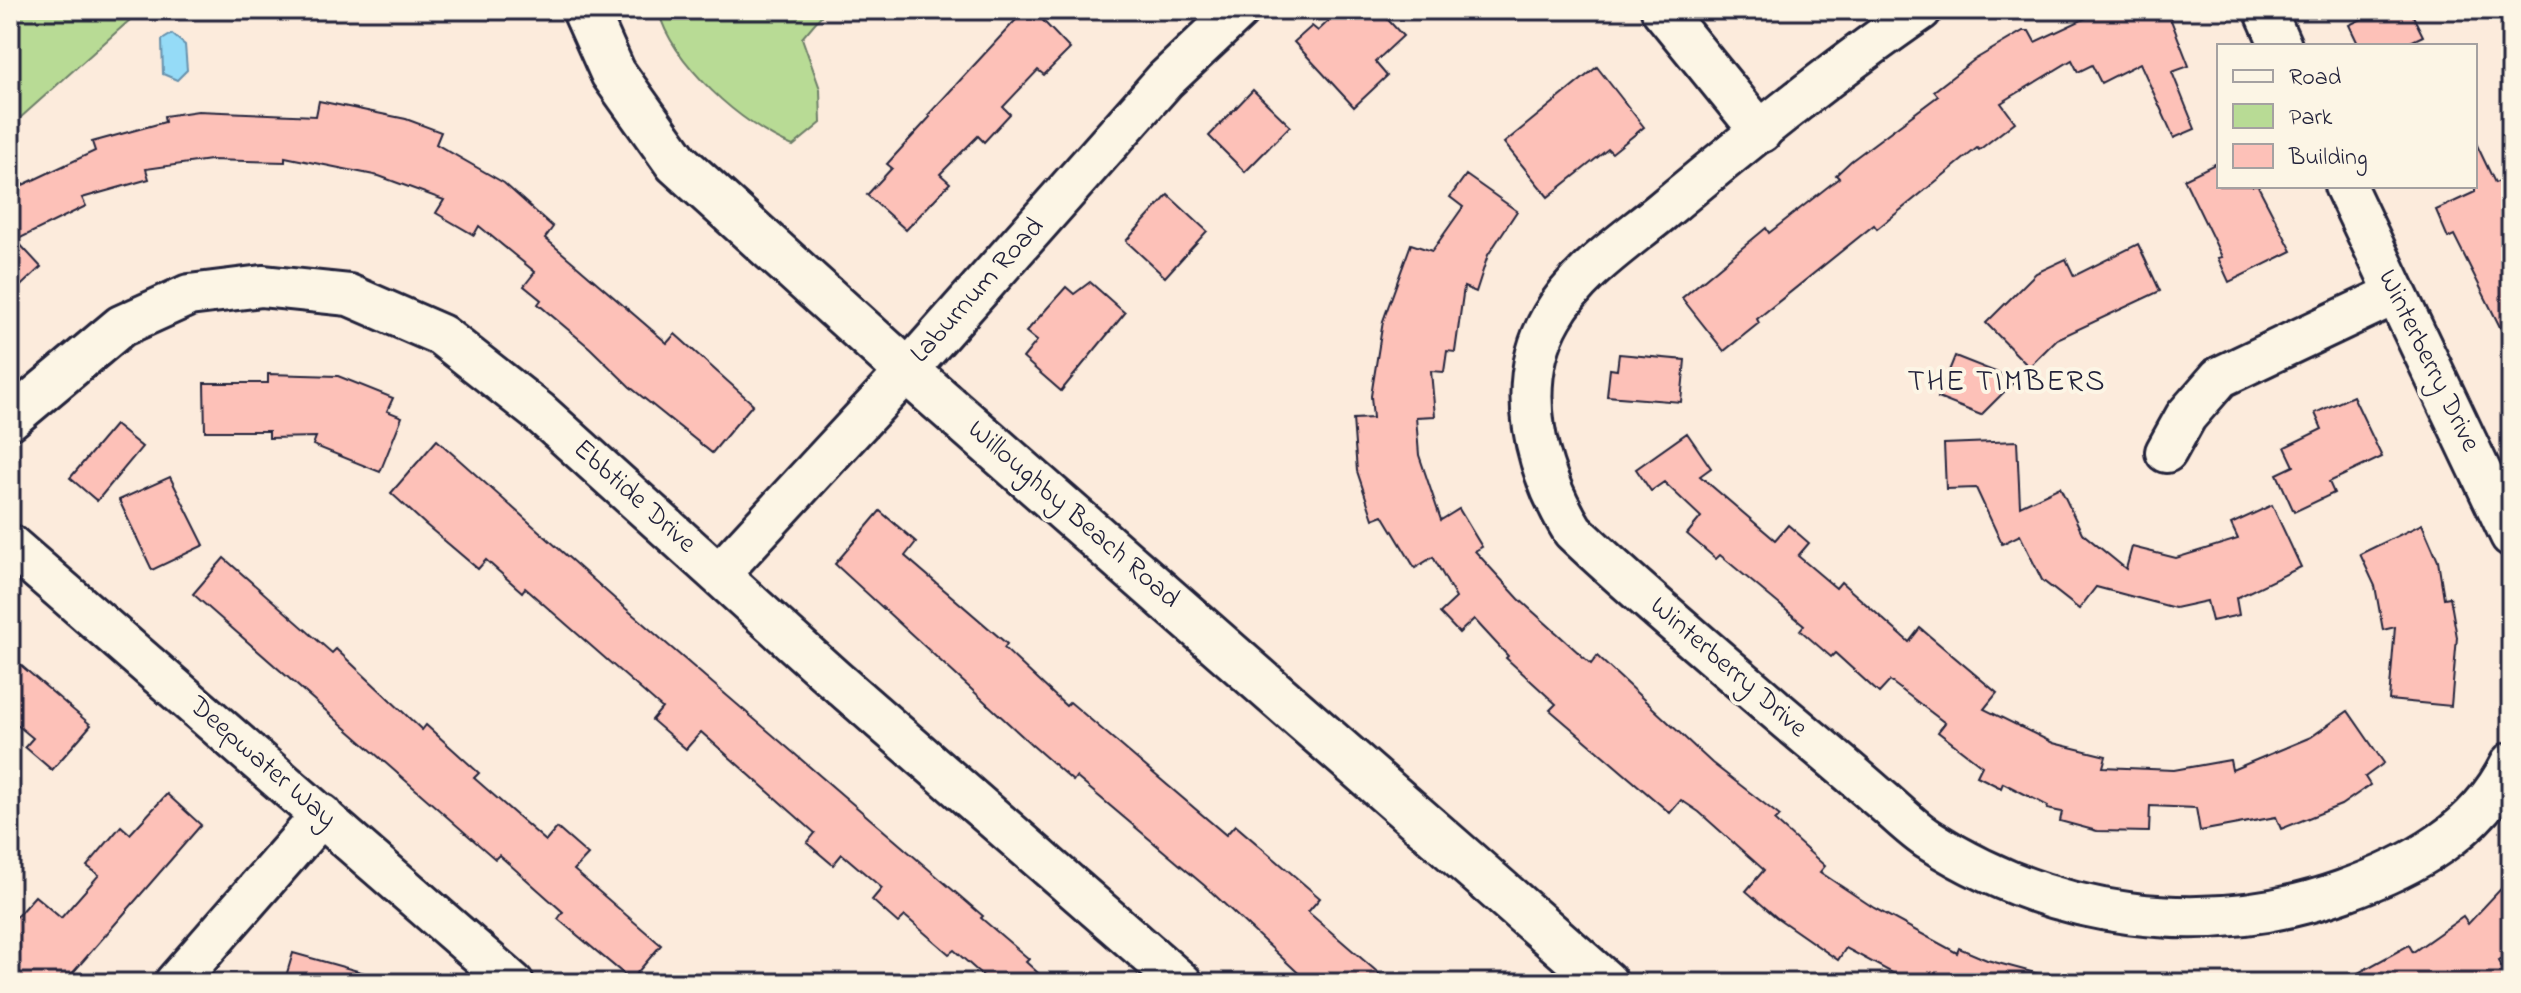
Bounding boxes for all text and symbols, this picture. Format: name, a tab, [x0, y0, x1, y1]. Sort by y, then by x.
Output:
legend	[2217, 44, 2477, 188]
text: Road	[2289, 61, 2342, 96]
text: Park	[2289, 101, 2333, 136]
text: Building	[2288, 141, 2368, 176]
street label: Laburnum Road	[901, 209, 1055, 373]
street label: Winterberry Drive	[2366, 263, 2490, 460]
district label: THE TIMBERS	[1908, 361, 2106, 405]
street label: Willoughby Beach Road	[958, 411, 1189, 619]
street label: Ebbtide Drive	[563, 430, 705, 564]
street label: Winterberry Drive	[1640, 587, 1817, 749]
street label: Deepwater Way	[178, 686, 345, 839]

